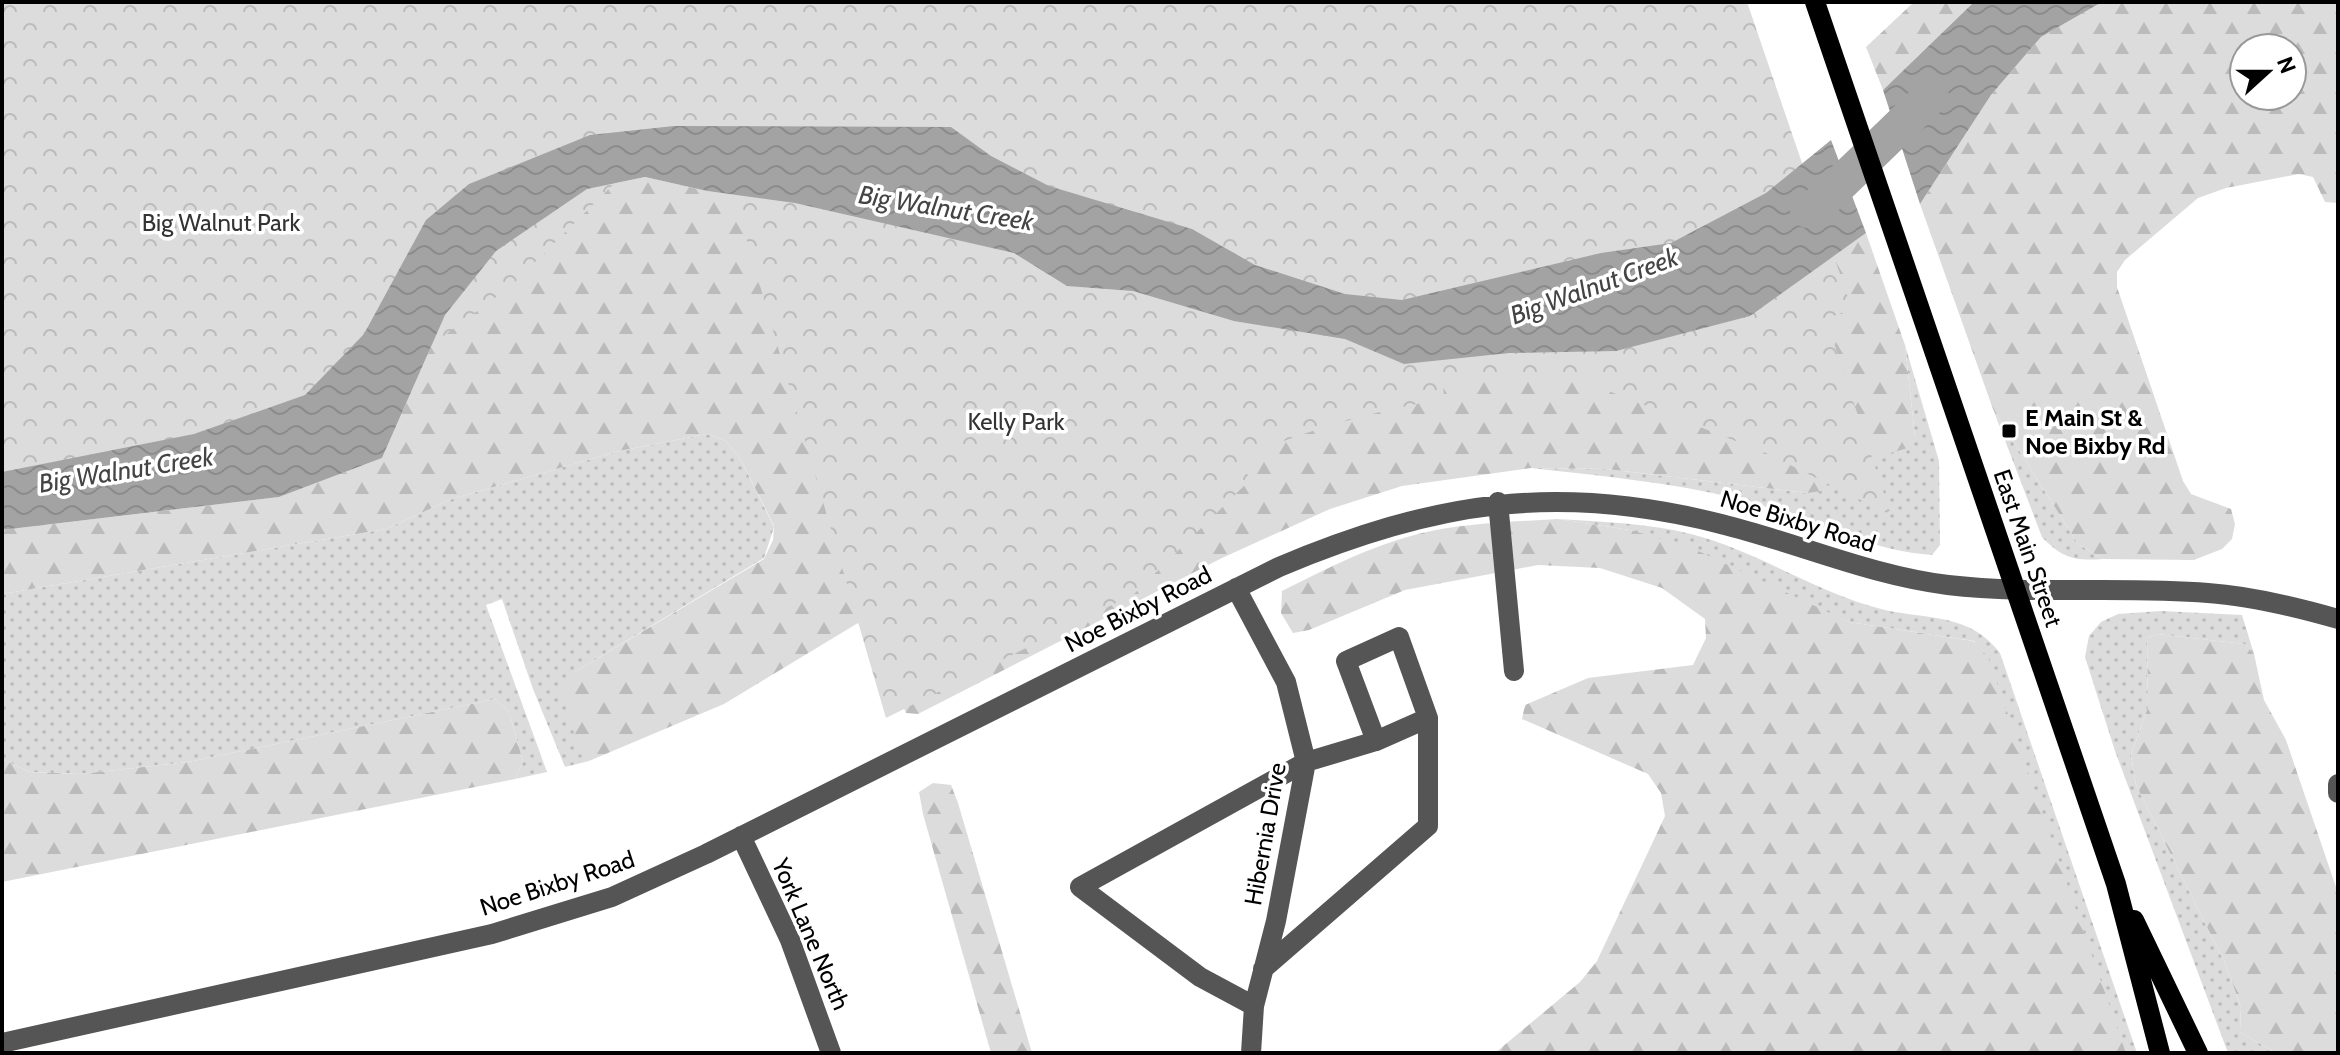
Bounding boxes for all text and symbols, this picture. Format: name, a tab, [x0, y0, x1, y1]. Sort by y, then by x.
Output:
north arrow	[2228, 32, 2308, 112]
text: N	[2271, 53, 2302, 77]
water label: Big Walnut Creek	[856, 178, 1036, 238]
park label: Big Walnut Park	[142, 208, 300, 237]
water label: Big Walnut Creek	[1506, 240, 1683, 331]
place label: E Main St & Noe Bixby Rd	[2025, 403, 2166, 460]
park label: Kelly Park	[968, 407, 1065, 436]
marker: E Main St & Noe Bixby Rd	[2000, 422, 2018, 440]
water label: Big Walnut Creek	[36, 440, 216, 500]
street label: East Main Street	[1987, 465, 2069, 631]
street label: Noe Bixby Road	[1717, 484, 1879, 558]
street label: Noe Bixby Road	[1060, 560, 1216, 658]
street label: Hibernia Drive	[1238, 760, 1292, 908]
street label: Noe Bixby Road	[476, 844, 638, 922]
street label: York Lane North	[766, 853, 856, 1014]

